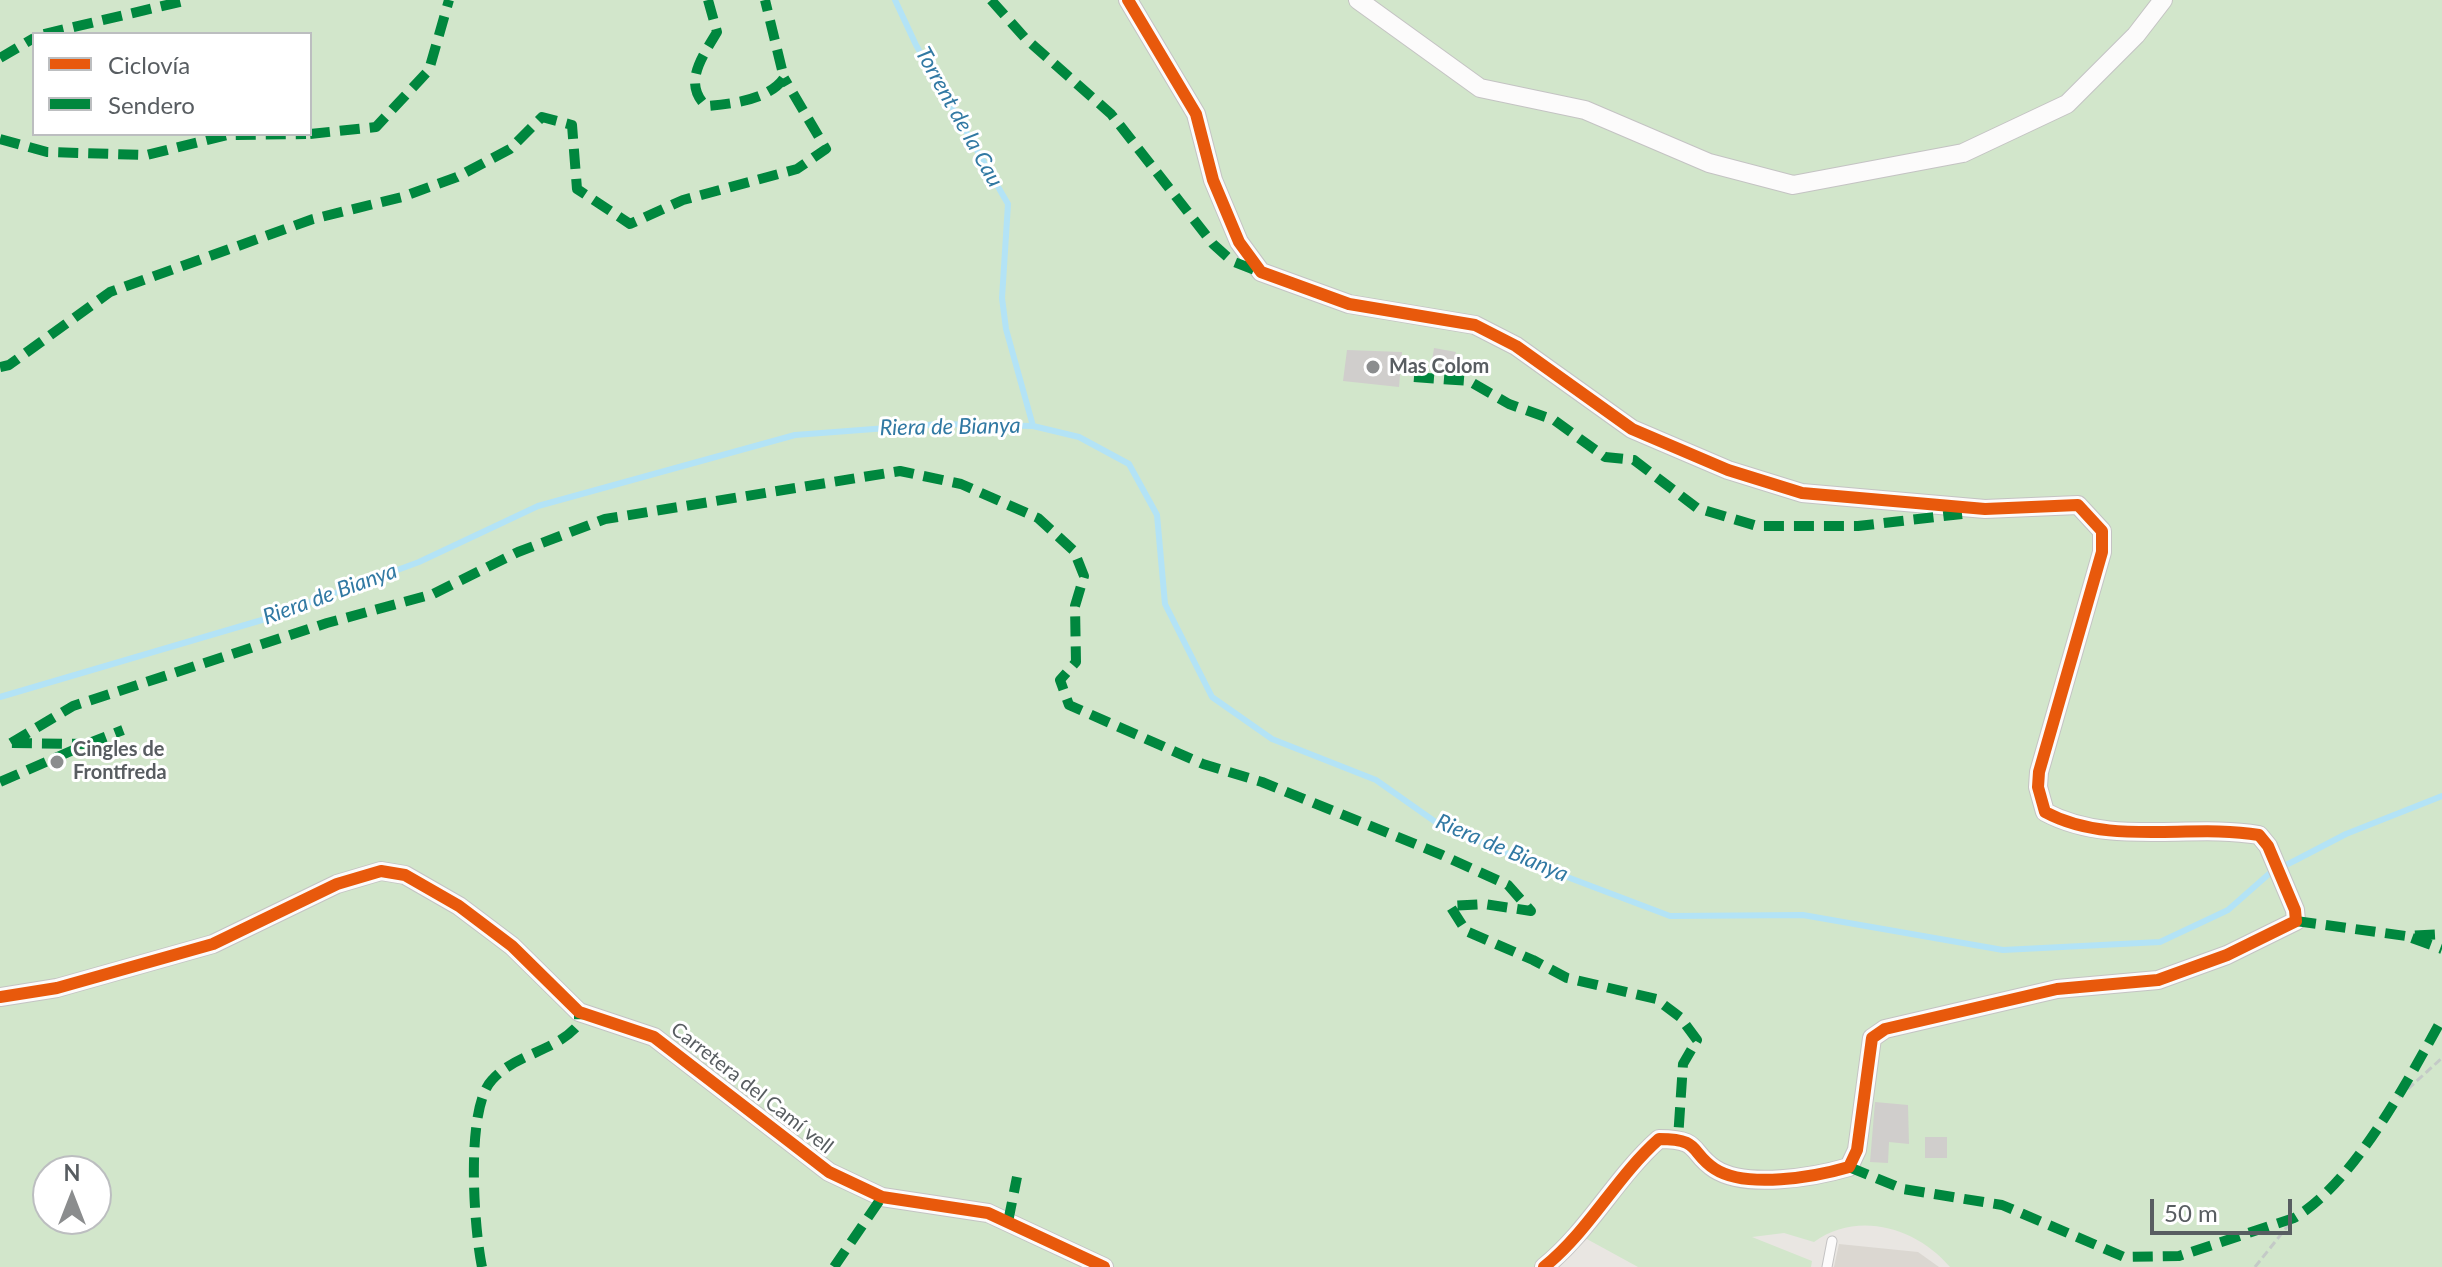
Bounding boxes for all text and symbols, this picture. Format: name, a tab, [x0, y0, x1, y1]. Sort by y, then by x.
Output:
legend	[32, 32, 312, 136]
water label: Torrent de la Cau	[910, 42, 1008, 192]
text: Ciclovía	[108, 50, 190, 79]
text: Sendero	[108, 90, 195, 119]
place label: Mas Colom	[1389, 355, 1489, 379]
marker: Mas Colom	[1364, 358, 1382, 376]
water label: Riera de Bianya	[879, 413, 1021, 441]
water label: Riera de Bianya	[259, 557, 401, 631]
place label: Cingles de Frontfreda	[73, 738, 167, 785]
marker: Cingles de Frontfreda	[48, 753, 66, 771]
water label: Riera de Bianya	[1432, 808, 1572, 888]
street label: Carretera del Camí vell	[666, 1017, 838, 1159]
north arrow	[32, 1155, 112, 1235]
text: N	[64, 1159, 80, 1186]
scale bar	[2154, 1183, 2296, 1233]
text: 50 m	[2164, 1198, 2218, 1227]

